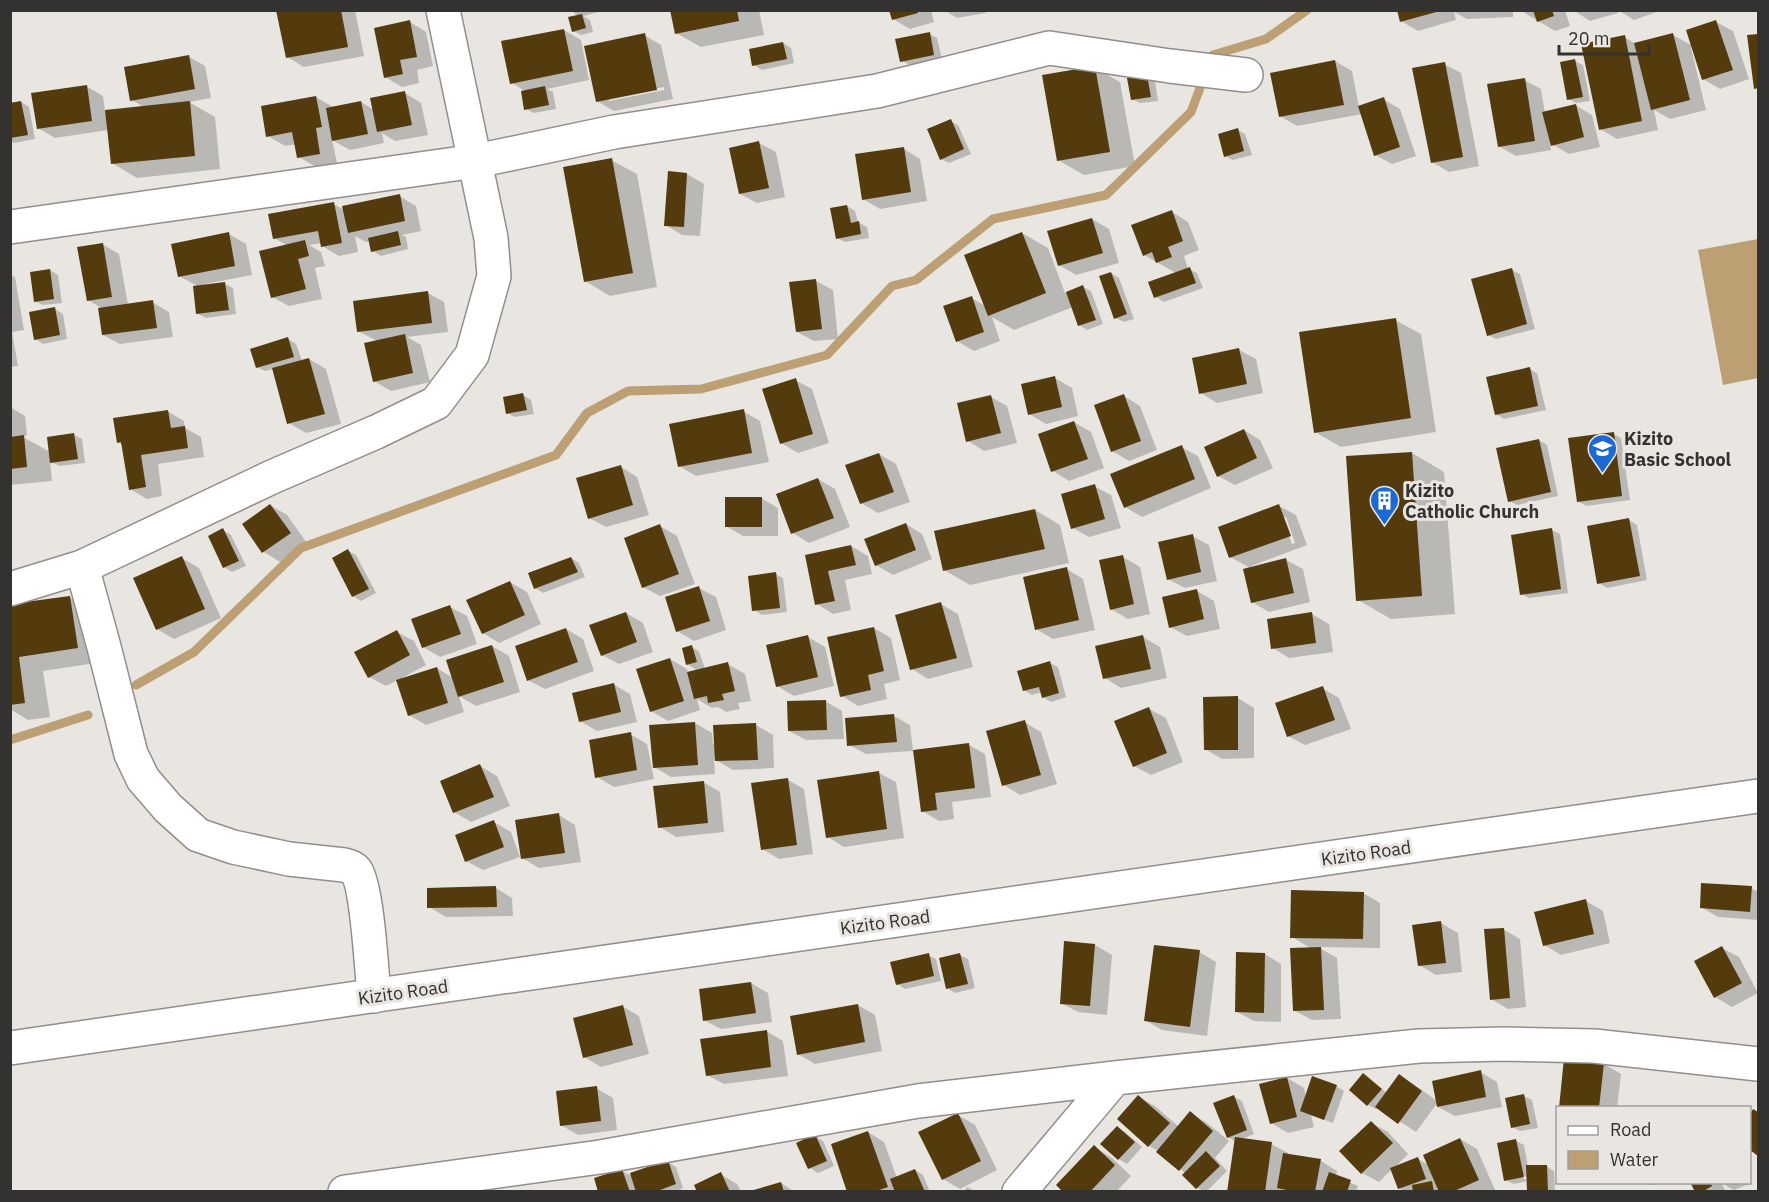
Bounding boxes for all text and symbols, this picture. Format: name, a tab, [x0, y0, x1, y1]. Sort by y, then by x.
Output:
scale bar	[1559, 18, 1649, 56]
text: 20 m	[1568, 27, 1610, 50]
place label: Kizito Basic School	[1624, 427, 1732, 471]
school or university icon: Kizito Basic School	[1587, 432, 1619, 474]
place label: Kizito Catholic Church	[1405, 479, 1539, 523]
building icon: Kizito Catholic Church	[1368, 484, 1400, 526]
street label: Kizito Road	[1319, 835, 1413, 871]
street label: Kizito Road	[838, 904, 932, 940]
street label: Kizito Road	[356, 974, 450, 1010]
legend	[1556, 1106, 1751, 1184]
text: Road	[1610, 1118, 1651, 1141]
text: Water	[1610, 1148, 1659, 1171]

